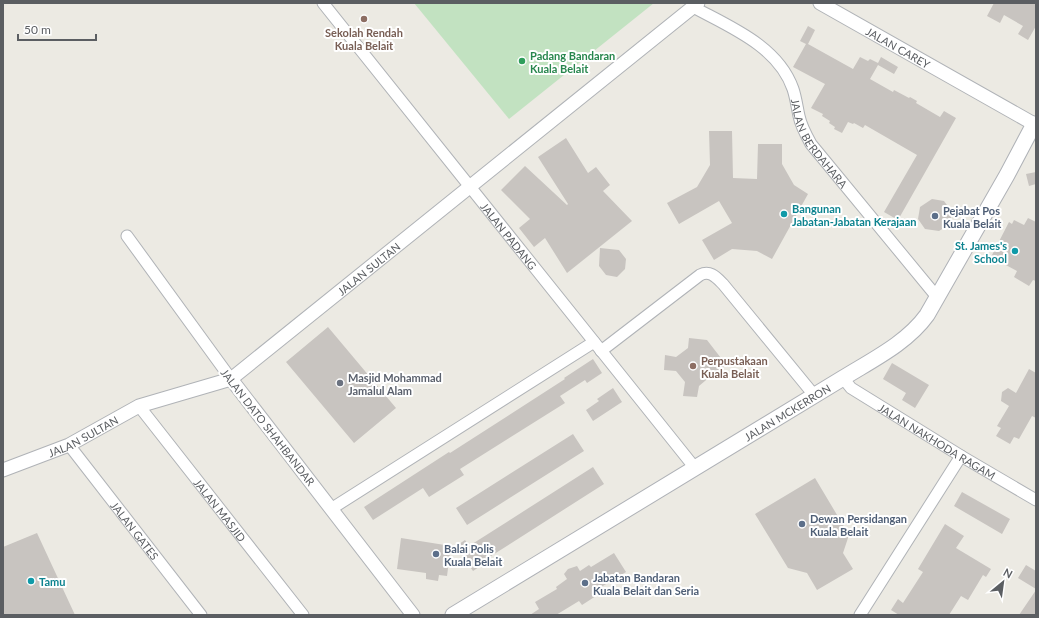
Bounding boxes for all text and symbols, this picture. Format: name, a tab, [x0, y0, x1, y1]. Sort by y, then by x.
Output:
marker: Sekolah Rendah Kuala Belait	[359, 14, 369, 24]
scale bar	[18, 16, 96, 42]
text: 50 m	[24, 22, 51, 37]
street label: JALAN CAREY	[864, 24, 933, 71]
place label: Sekolah Rendah Kuala Belait	[325, 26, 403, 52]
place label: Padang Bandaran Kuala Belait	[530, 49, 615, 75]
marker: Padang Bandaran Kuala Belait	[517, 56, 527, 66]
street label: JALAN BERDAHARA	[789, 97, 851, 191]
street label: JALAN PADANG	[478, 200, 540, 272]
place label: Bangunan Jabatan-Jabatan Kerajaan	[792, 202, 916, 228]
place label: Pejabat Pos Kuala Belait	[943, 204, 1002, 230]
marker: Bangunan Jabatan-Jabatan Kerajaan	[779, 209, 789, 219]
marker: Pejabat Pos Kuala Belait	[930, 211, 940, 221]
street label: JALAN SULTAN	[334, 239, 402, 297]
place label: St. James's School	[955, 239, 1007, 265]
marker: St. James's School	[1010, 246, 1020, 256]
place label: Perpustakaan Kuala Belait	[701, 354, 768, 380]
marker: Perpustakaan Kuala Belait	[688, 361, 698, 371]
street label: JALAN DATO SHAHBANDAR	[218, 366, 318, 488]
place label: Masjid Mohammad Jamalul Alam	[348, 371, 442, 397]
marker: Masjid Mohammad Jamalul Alam	[335, 378, 345, 388]
street label: JALAN MCKERRON	[742, 381, 833, 443]
street label: JALAN NAKHODA RAGAM	[876, 400, 998, 481]
street label: JALAN SULTAN	[46, 413, 120, 459]
street label: JALAN MASJID	[192, 476, 249, 544]
street label: JALAN GATES	[109, 499, 162, 562]
place label: Dewan Persidangan Kuala Belait	[810, 512, 907, 538]
marker: Dewan Persidangan Kuala Belait	[797, 519, 807, 529]
place label: Balai Polis Kuala Belait	[444, 542, 503, 568]
marker: Balai Polis Kuala Belait	[431, 549, 441, 559]
north arrow	[983, 562, 1023, 602]
text: N	[1001, 565, 1015, 581]
place label: Jabatan Bandaran Kuala Belait dan Seria	[593, 571, 699, 597]
place label: Tamu	[39, 575, 65, 588]
marker: Tamu	[26, 576, 36, 586]
marker: Jabatan Bandaran Kuala Belait dan Seria	[580, 578, 590, 588]

